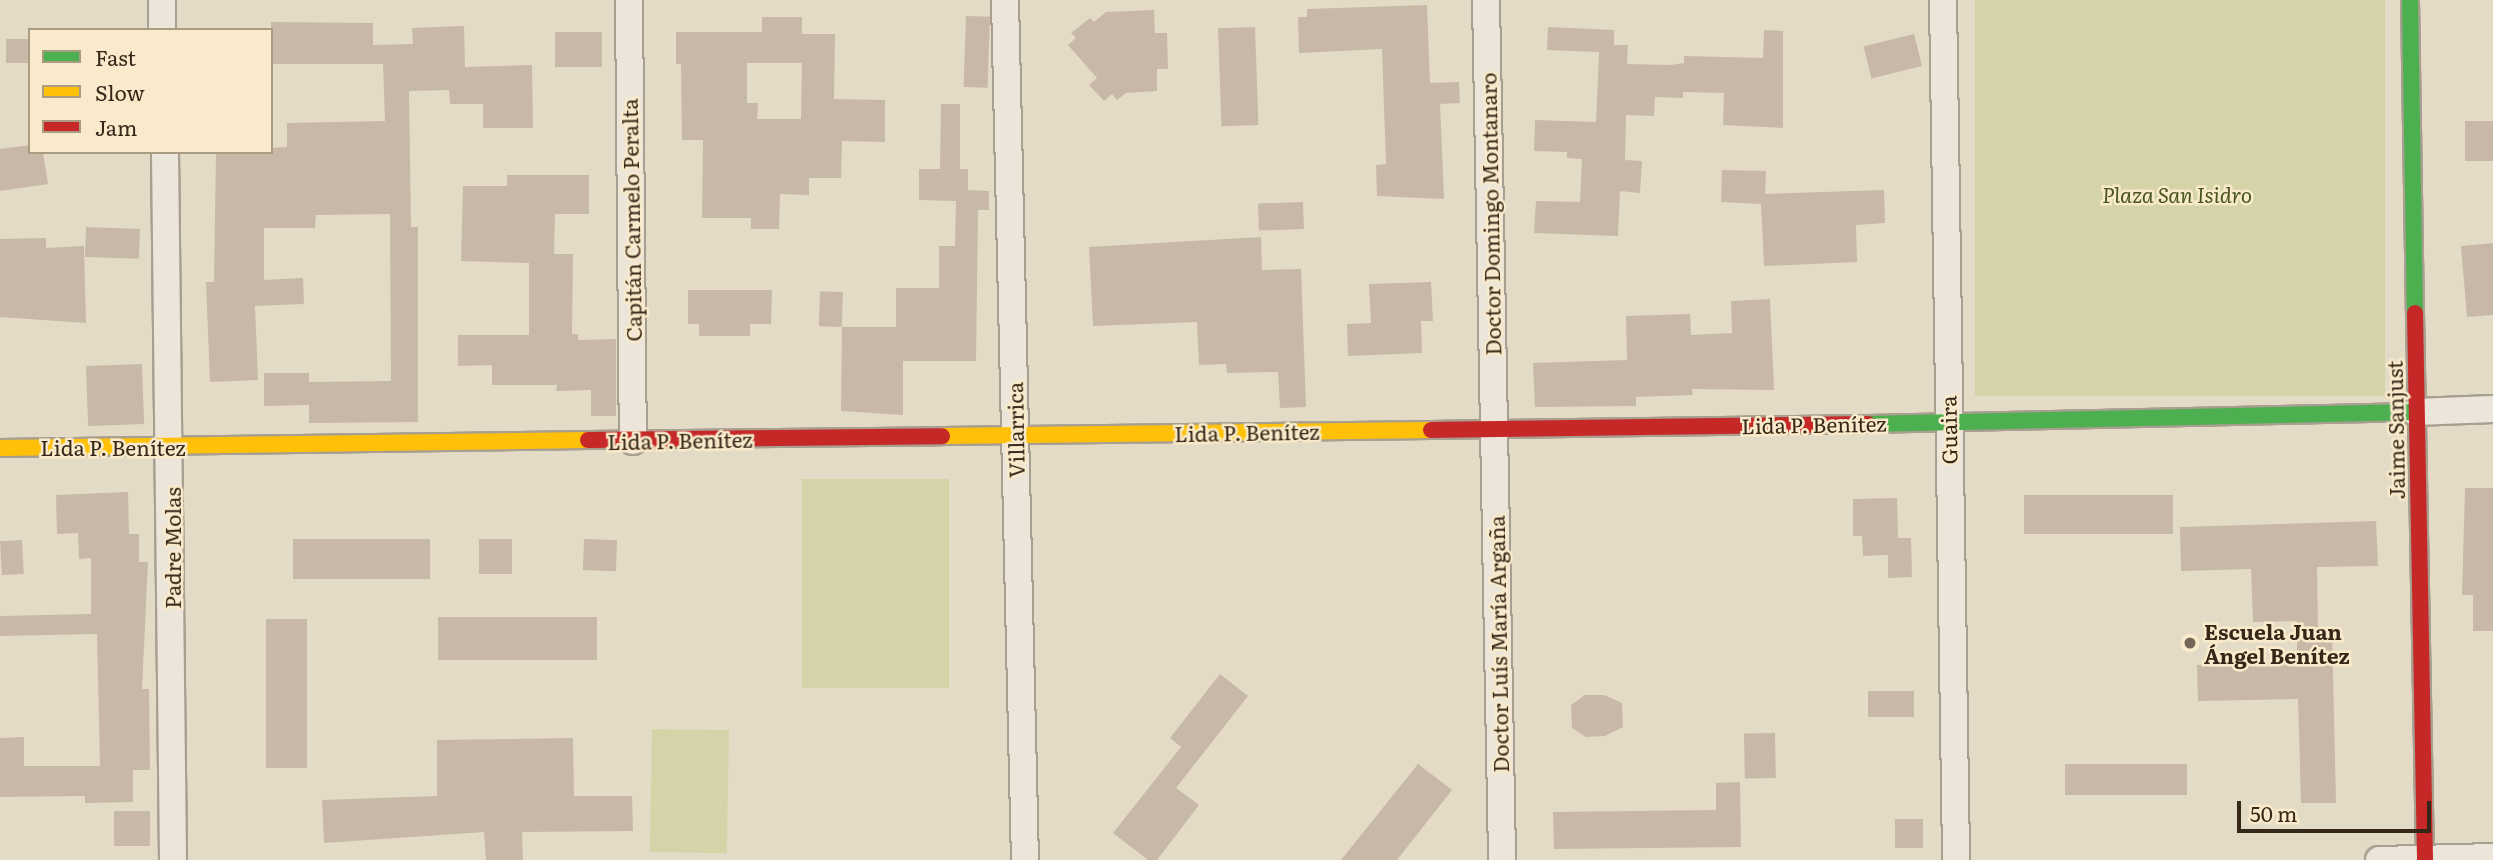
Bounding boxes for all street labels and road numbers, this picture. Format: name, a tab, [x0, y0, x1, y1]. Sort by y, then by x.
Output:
street label: Doctor Domingo Montanaro	[1475, 72, 1505, 356]
street label: Capitán Carmelo Peralta	[616, 98, 646, 342]
street label: Jaime Sanjust	[2381, 360, 2409, 500]
street label: Villarrica	[1002, 382, 1028, 478]
street label: Guaira	[1935, 395, 1961, 465]
street label: Lida P. Benítez	[1741, 410, 1887, 438]
street label: Lida P. Benítez	[1174, 418, 1320, 446]
street label: Lida P. Benítez	[607, 426, 753, 454]
street label: Lida P. Benítez	[40, 434, 186, 460]
street label: Padre Molas	[159, 487, 185, 609]
street label: Doctor Luís María Argaña	[1483, 515, 1513, 773]

